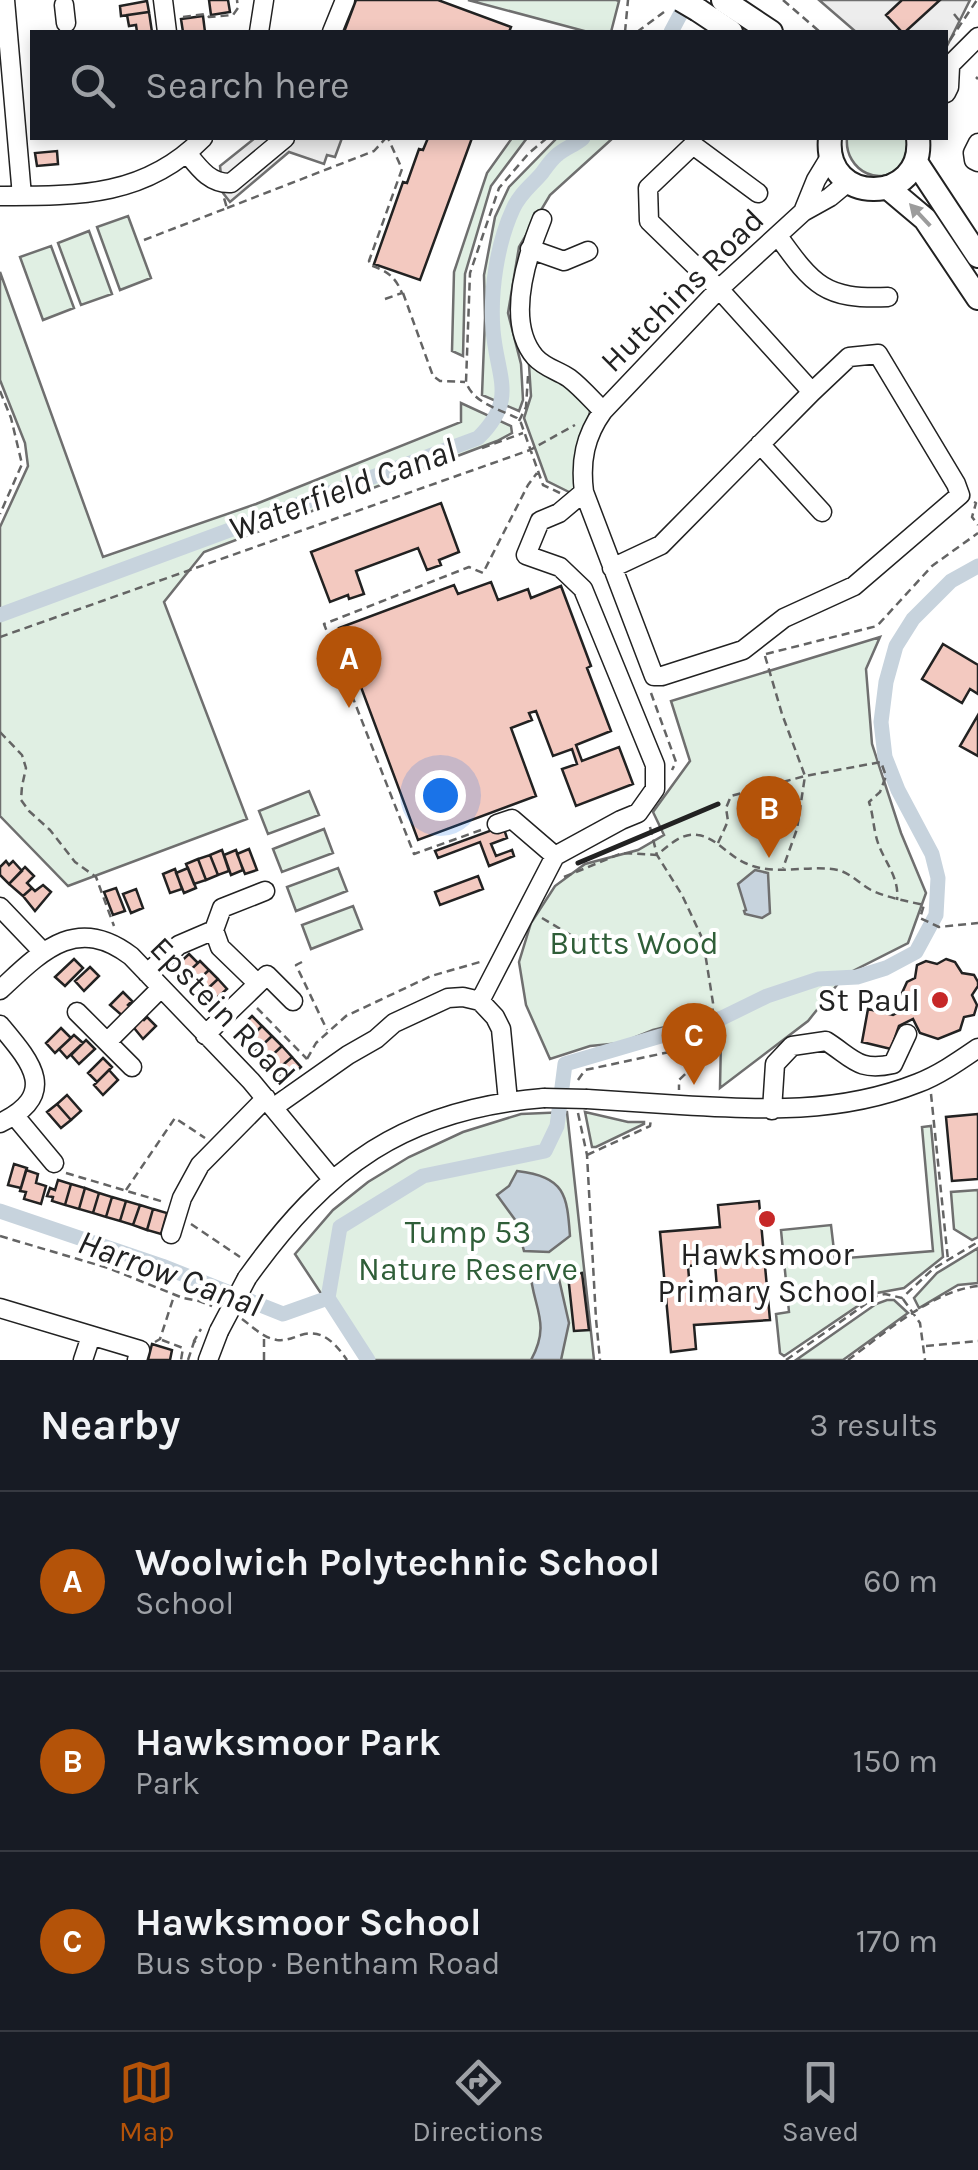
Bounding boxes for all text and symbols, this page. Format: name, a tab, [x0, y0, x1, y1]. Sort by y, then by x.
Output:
search box	[30, 30, 948, 140]
icon: search	[65, 58, 120, 113]
text: Search here	[145, 63, 349, 108]
street label: Hutchins Road	[593, 201, 772, 380]
one-way arrow	[909, 203, 932, 227]
water label: Waterfield Canal	[223, 429, 461, 550]
pin: A	[316, 626, 382, 708]
your location	[415, 770, 466, 821]
pin: B	[736, 776, 802, 858]
park label: Butts Wood	[549, 925, 719, 962]
street label: Epstein Road	[143, 929, 303, 1093]
place label: St Paul	[817, 982, 920, 1019]
marker: St Paul	[929, 989, 951, 1011]
pin: C	[662, 1002, 726, 1085]
marker: Hawksmoor Primary School	[756, 1208, 778, 1230]
park label: Tump 53 Nature Reserve	[358, 1214, 578, 1288]
water label: Harrow Canal	[72, 1221, 267, 1326]
place label: Hawksmoor Primary School	[657, 1236, 877, 1310]
text: Nearby	[40, 1400, 180, 1450]
text: 3 results	[810, 1407, 938, 1444]
text: Woolwich Polytechnic School	[135, 1540, 660, 1585]
text: A	[62, 1563, 83, 1600]
text: 60 m	[863, 1563, 938, 1600]
text: School	[135, 1585, 234, 1622]
text: Hawksmoor Park	[135, 1720, 441, 1765]
text: B	[62, 1743, 83, 1780]
text: 150 m	[853, 1743, 938, 1780]
text: Park	[135, 1765, 200, 1802]
text: Hawksmoor School	[135, 1900, 482, 1945]
text: C	[62, 1923, 83, 1960]
text: 170 m	[856, 1923, 938, 1960]
text: Bus stop · Bentham Road	[135, 1945, 500, 1982]
tab: Map	[119, 2055, 174, 2148]
tab: Directions	[412, 2055, 544, 2148]
tab: Saved	[782, 2055, 859, 2148]

